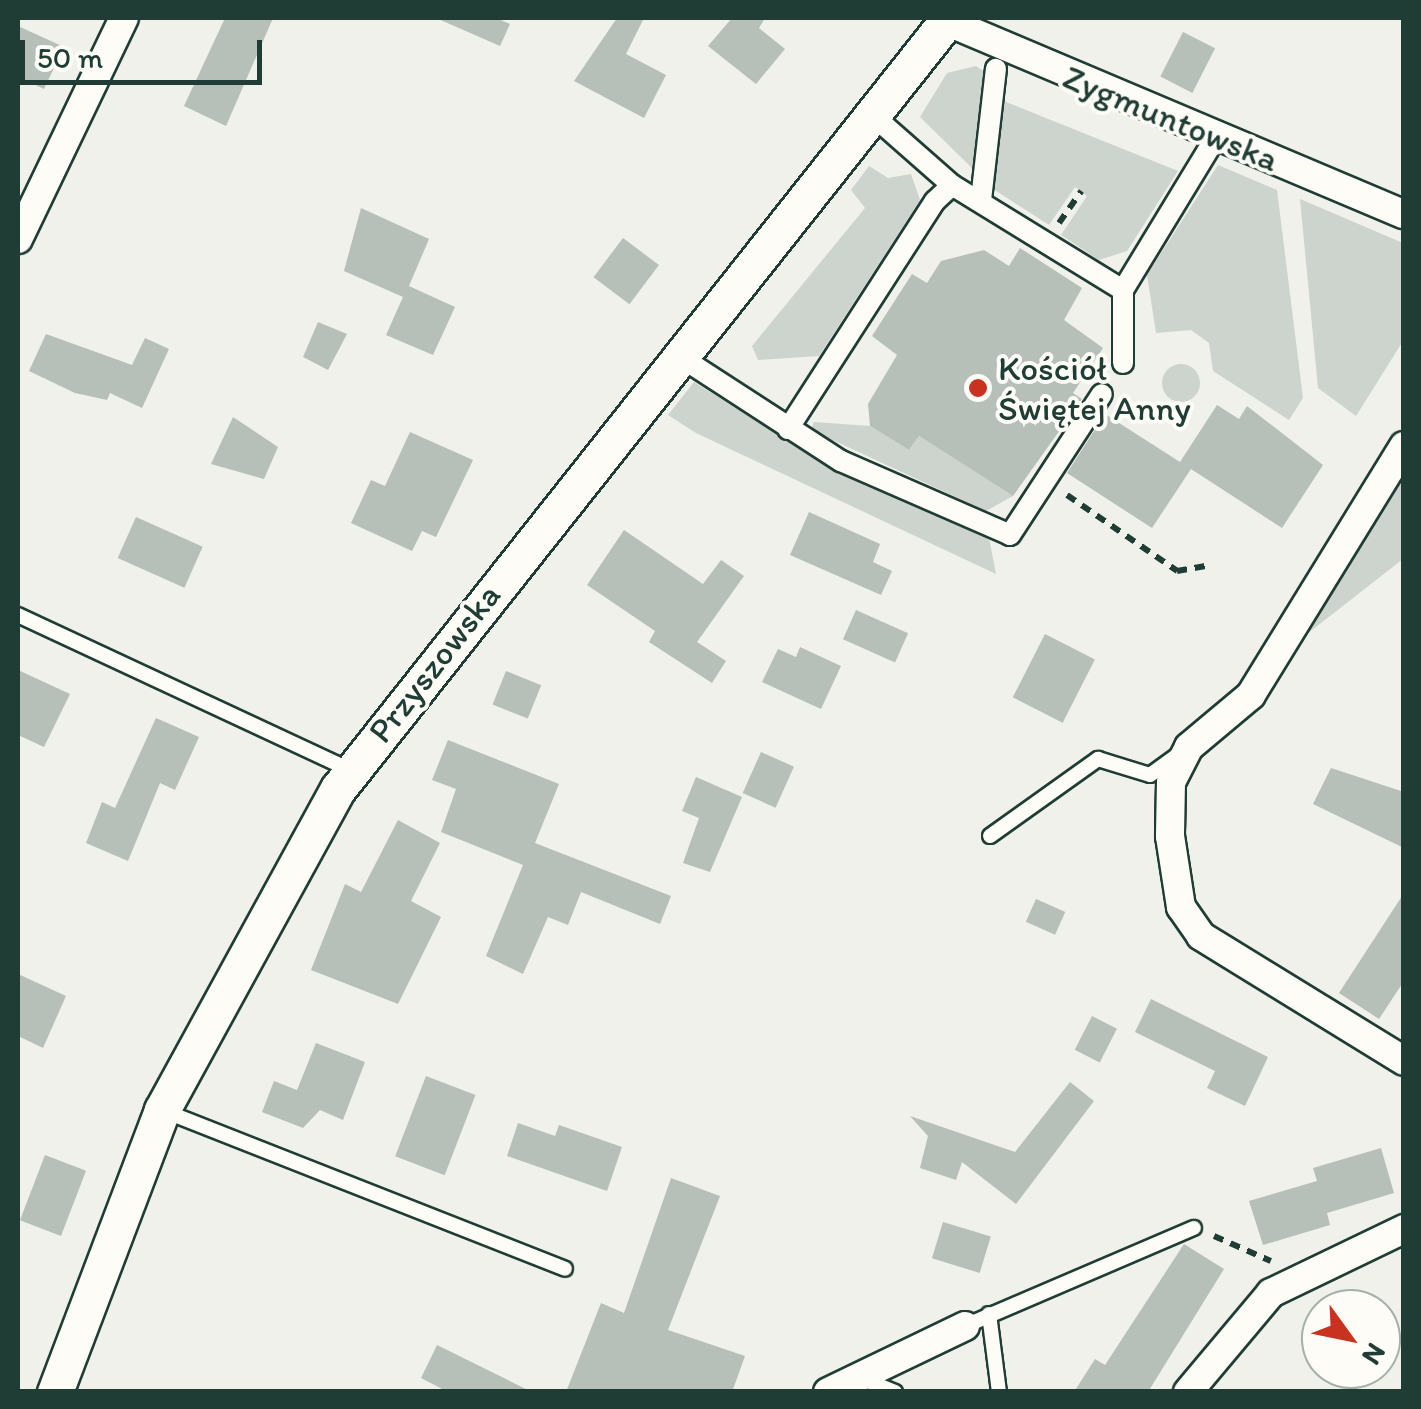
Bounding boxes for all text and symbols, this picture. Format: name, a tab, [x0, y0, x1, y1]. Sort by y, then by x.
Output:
scale bar	[25, 20, 268, 82]
text: 50 m	[37, 39, 103, 76]
street label: Zygmuntowska	[1057, 56, 1285, 180]
place label: Kościół Świętej Anny	[998, 347, 1191, 429]
marker: Kościół Świętej Anny	[967, 377, 989, 399]
street label: Przyszowska	[359, 575, 509, 751]
north arrow	[1301, 1289, 1401, 1389]
text: N	[1355, 1337, 1394, 1371]

